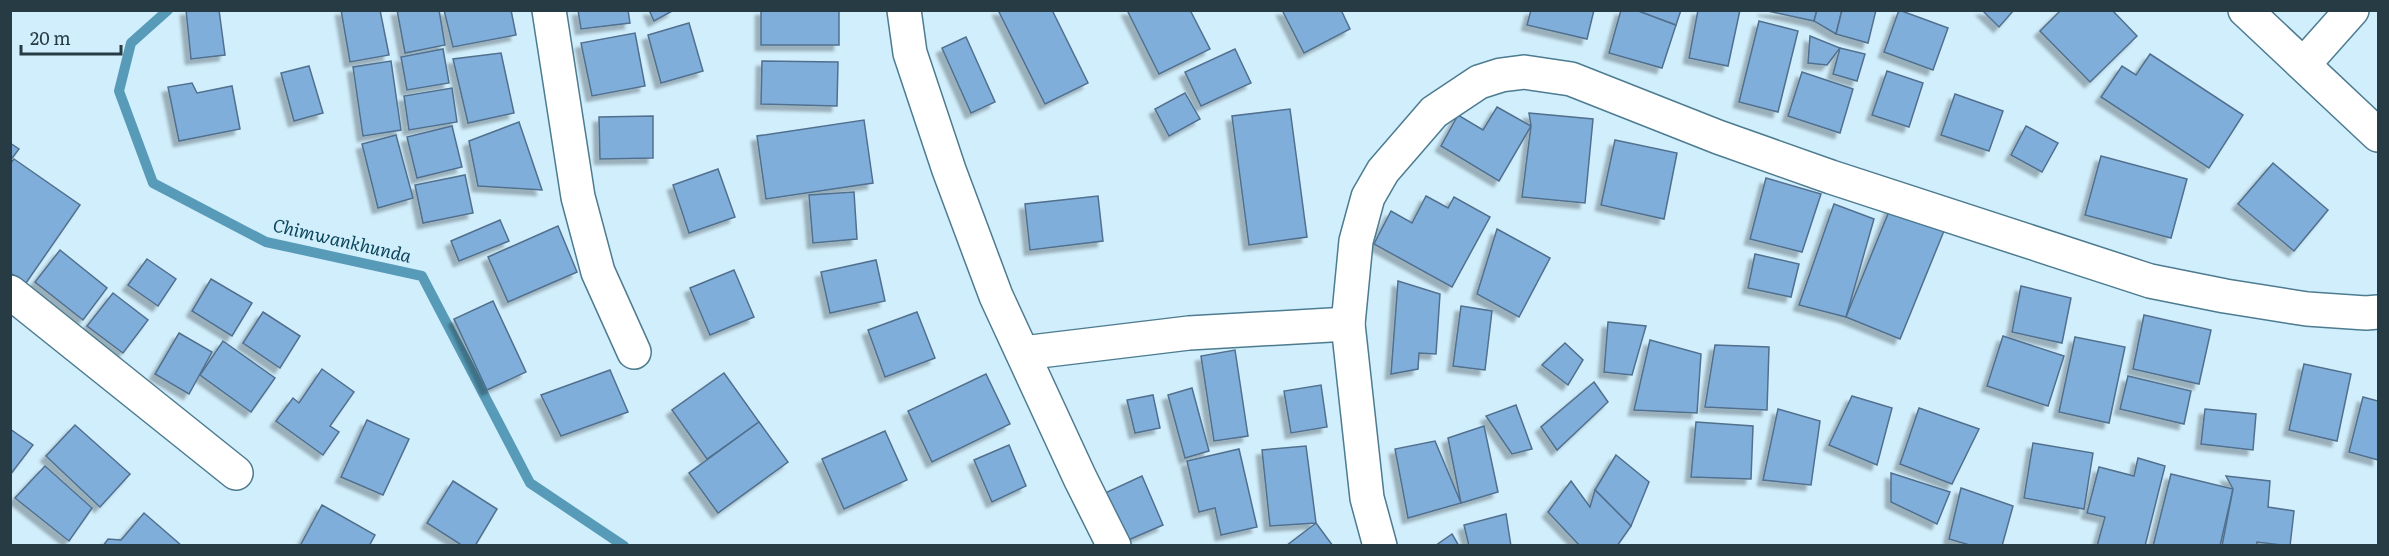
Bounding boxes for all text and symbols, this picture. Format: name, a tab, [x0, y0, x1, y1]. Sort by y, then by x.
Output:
scale bar	[21, 18, 122, 56]
text: 20 m	[30, 24, 71, 51]
water label: Chimwankhunda	[270, 210, 415, 269]

